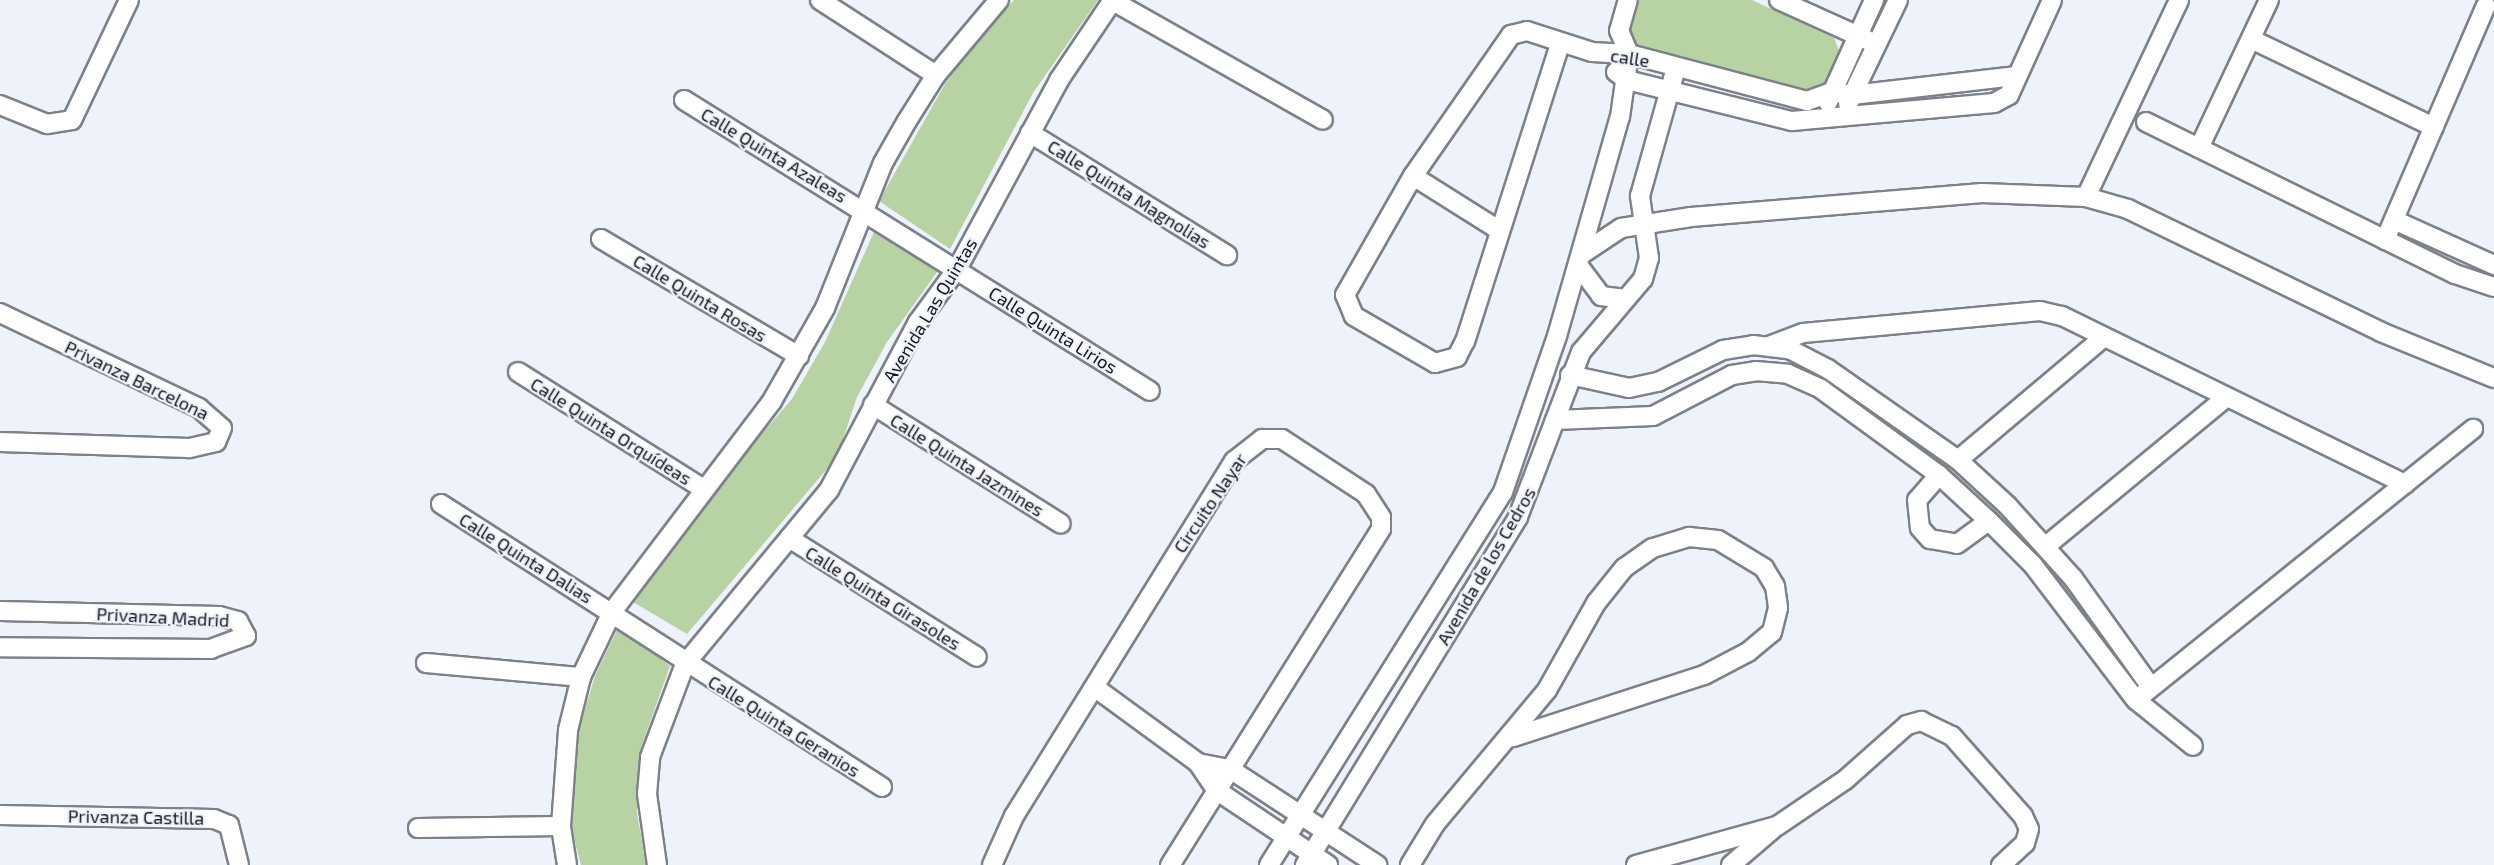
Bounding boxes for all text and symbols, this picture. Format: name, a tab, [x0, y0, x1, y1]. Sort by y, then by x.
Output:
street label: calle	[1609, 44, 1651, 72]
street label: Calle Quinta Azaleas	[697, 103, 851, 207]
street label: Calle Quinta Magnolias	[1044, 135, 1214, 253]
street label: Avenida Las Quintas	[878, 234, 982, 386]
street label: Calle Quinta Rosas	[629, 250, 771, 346]
street label: Calle Quinta Lirios	[985, 282, 1121, 378]
street label: Privanza Barcelona	[62, 336, 212, 424]
street label: Calle Quinta Orquídeas	[527, 373, 695, 489]
street label: Calle Quinta Jazmines	[886, 409, 1048, 521]
street label: Circuito Nayar	[1169, 449, 1251, 557]
street label: Avenida de los Cedros	[1432, 483, 1540, 649]
street label: Calle Quinta Dalias	[455, 508, 597, 608]
street label: Calle Quinta Girasoles	[801, 541, 965, 655]
street label: Privanza Madrid	[96, 603, 230, 631]
street label: Calle Quinta Geranios	[704, 671, 864, 781]
street label: Privanza Castilla	[68, 805, 204, 829]

